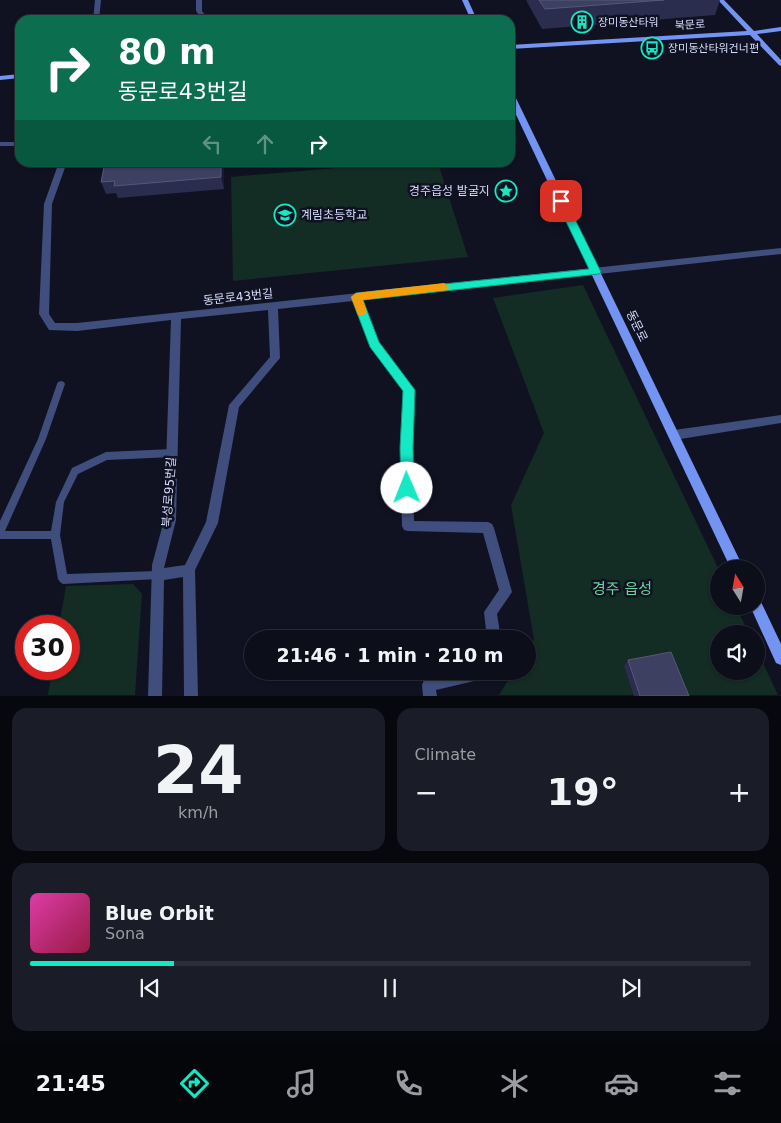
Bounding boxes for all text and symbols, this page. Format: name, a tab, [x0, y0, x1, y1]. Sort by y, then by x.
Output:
building icon: 장미동산타워	[570, 10, 594, 34]
place label: 장미동산타워	[598, 16, 659, 29]
street label: 북문로	[674, 18, 706, 32]
text: 80 m	[118, 32, 215, 72]
icon: right	[35, 35, 100, 100]
bus stop icon: 장미동산타워건너편	[640, 36, 664, 60]
place label: 장미동산타워건너편	[668, 42, 759, 55]
text: 동문로43번길	[118, 79, 247, 104]
icon: left	[198, 130, 226, 158]
icon: ahead	[251, 130, 279, 158]
icon: right	[304, 130, 332, 158]
place icon: 경주읍성 발굴지	[494, 179, 518, 203]
pin	[540, 180, 582, 222]
place label: 경주읍성 발굴지	[409, 184, 490, 198]
icon: arrive	[547, 187, 575, 215]
school or university icon: 계림초등학교	[273, 203, 297, 227]
place label: 계림초등학교	[301, 208, 367, 222]
street label: 동문로43번길	[202, 286, 274, 308]
street label: 동문로	[623, 308, 651, 344]
street label: 북성로95번길	[160, 456, 178, 528]
position arrow	[380, 461, 432, 513]
north arrow	[710, 560, 765, 615]
map controls	[710, 560, 765, 680]
park label: 경주 읍성	[592, 580, 652, 598]
speed limit sign: 30	[15, 615, 80, 680]
button: sound	[710, 625, 765, 680]
text: 21:46 · 1 min · 210 m	[276, 644, 504, 666]
text: 24	[153, 733, 243, 808]
text: Climate	[415, 745, 476, 764]
text: 19°	[547, 770, 619, 814]
text: −	[415, 776, 438, 809]
text: +	[728, 776, 751, 809]
text: km/h	[178, 803, 218, 822]
text: Blue Orbit	[105, 902, 214, 924]
text: Sona	[105, 924, 145, 943]
icon: previous	[136, 974, 164, 1002]
icon: pause	[376, 974, 404, 1002]
icon: next	[617, 974, 645, 1002]
icon: directions	[177, 1066, 212, 1101]
icon: music	[284, 1066, 319, 1101]
icon: phone	[391, 1066, 426, 1101]
icon: climate	[497, 1066, 532, 1101]
icon: car	[604, 1066, 639, 1101]
icon: filters	[710, 1066, 745, 1101]
text: 21:45	[36, 1071, 106, 1096]

